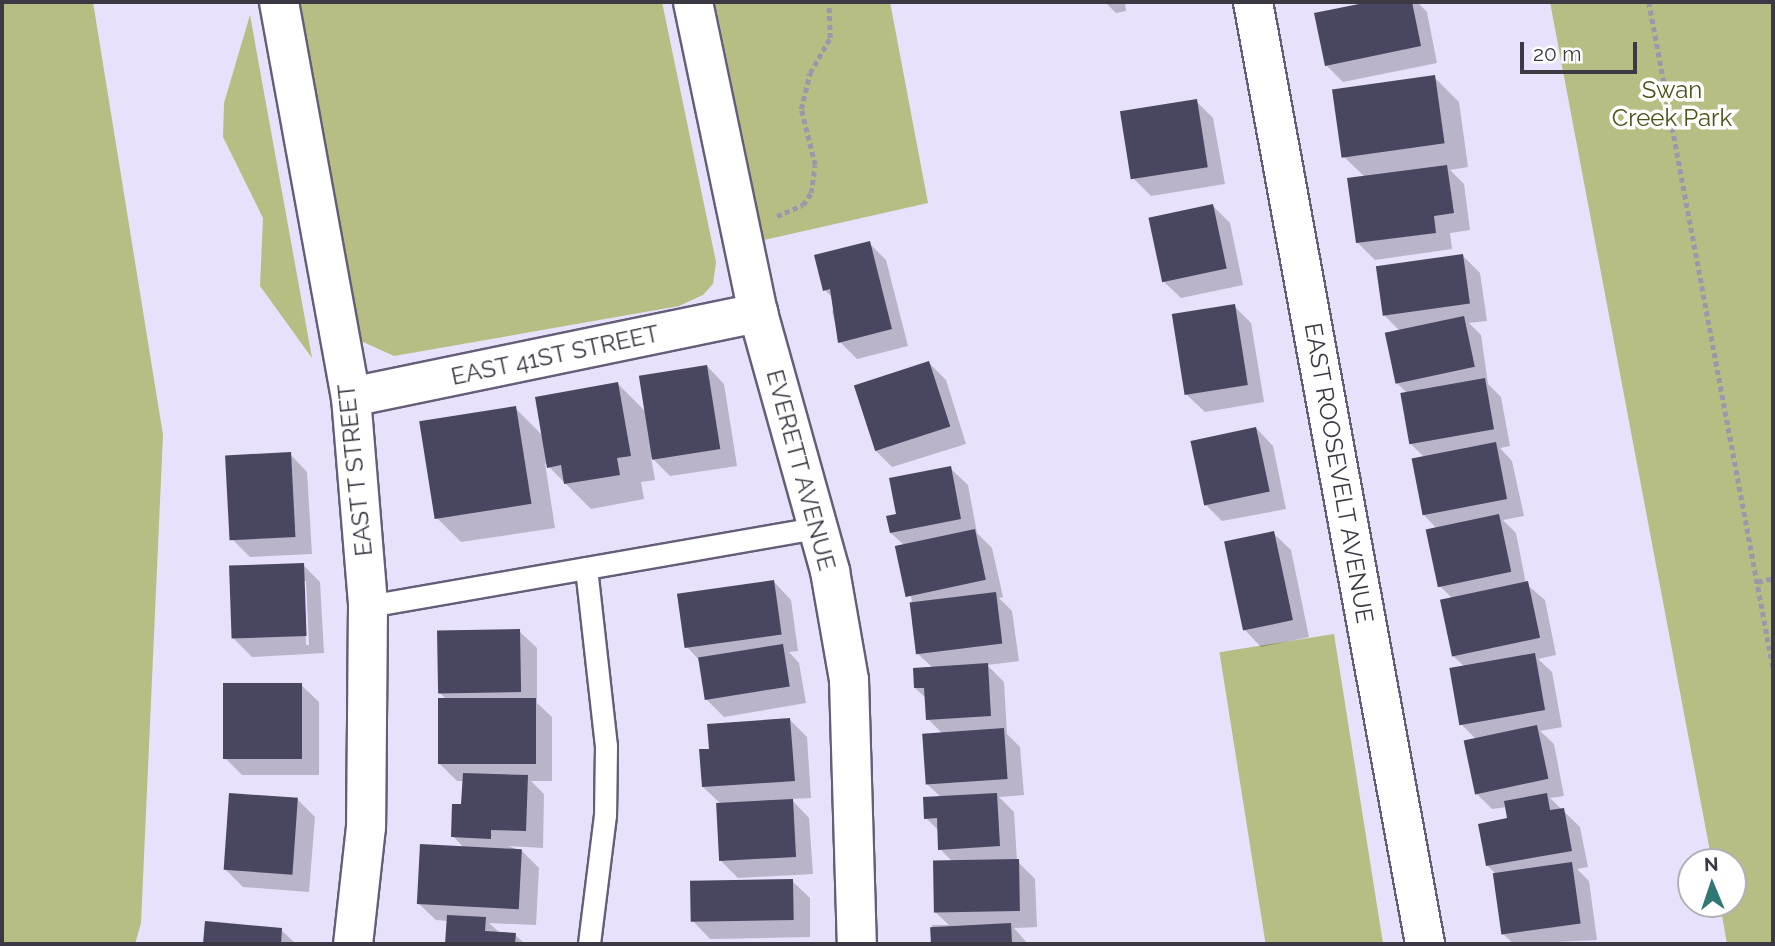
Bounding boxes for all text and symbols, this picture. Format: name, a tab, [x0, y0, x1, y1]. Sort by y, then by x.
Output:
scale bar	[1523, 28, 1640, 72]
text: 20 m	[1533, 41, 1581, 66]
park label: Swan Creek Park	[1612, 76, 1732, 132]
street label: EAST 41ST STREET	[448, 319, 662, 391]
street label: EAST ROOSEVELT AVENUE	[1298, 319, 1380, 627]
street label: EVERETT AVENUE	[760, 366, 842, 574]
street label: EAST T STREET	[332, 381, 378, 559]
north arrow	[1677, 848, 1747, 918]
text: N	[1704, 853, 1719, 875]

